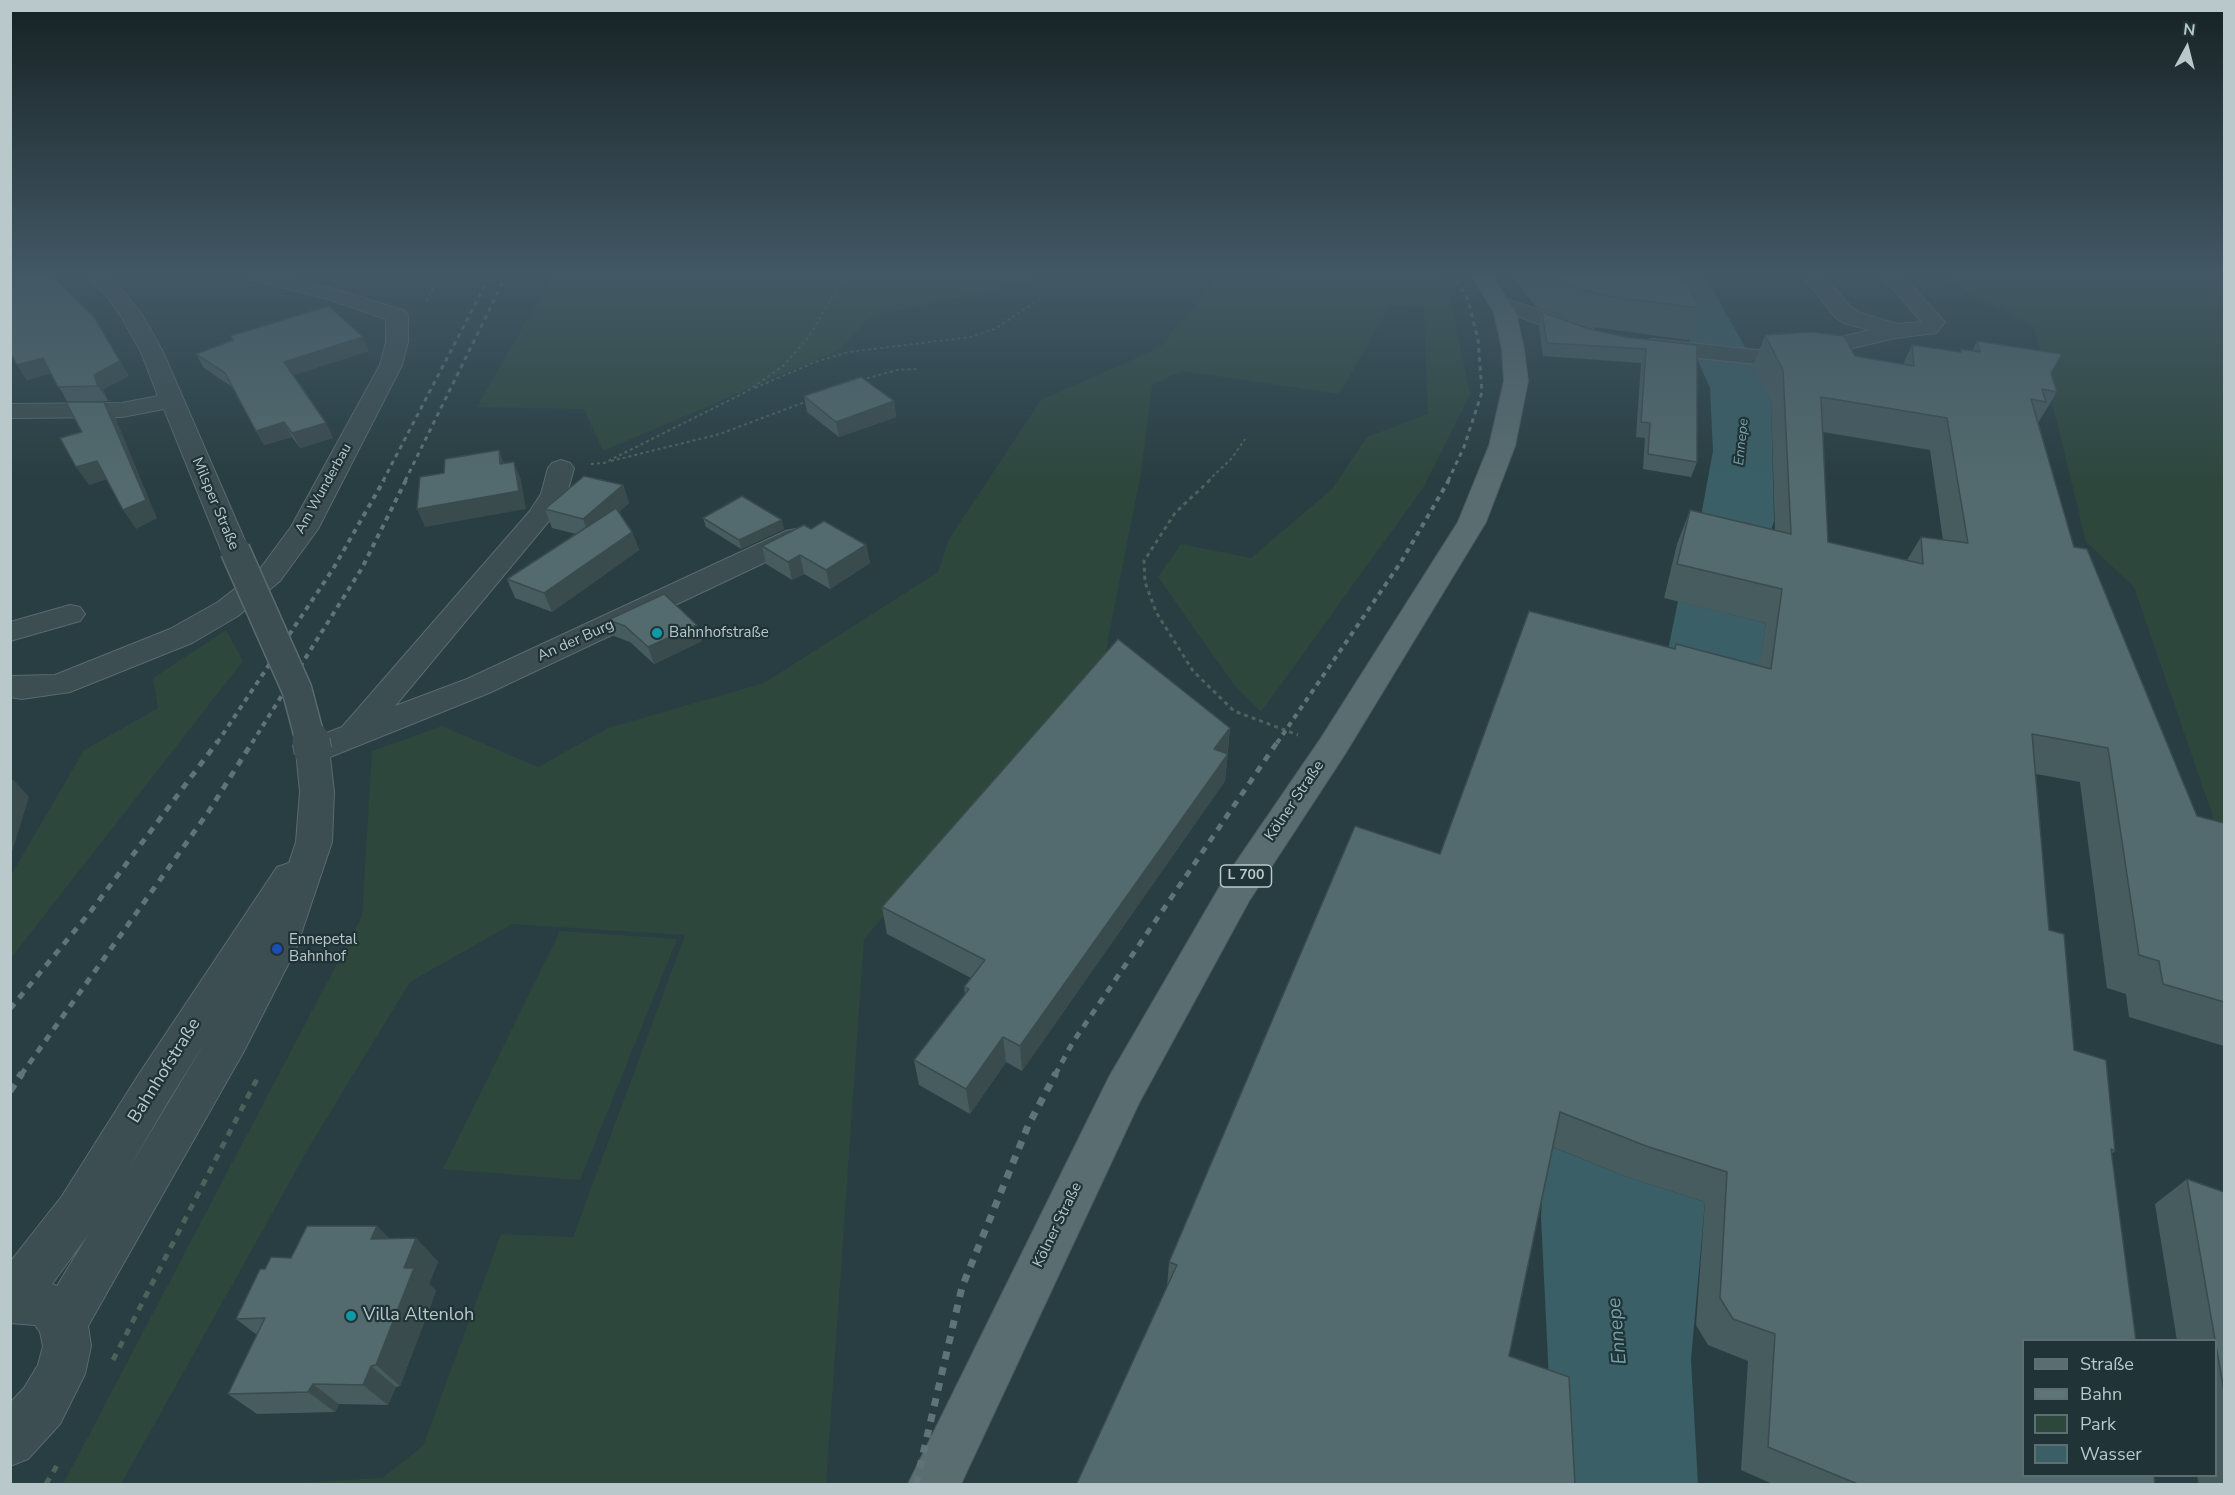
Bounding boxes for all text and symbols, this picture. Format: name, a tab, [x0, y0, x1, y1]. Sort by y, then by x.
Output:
north arrow	[2157, 18, 2217, 78]
text: N	[2182, 18, 2196, 42]
water label: Ennepe	[1731, 418, 1753, 466]
street label: Am Wunderbau	[292, 441, 356, 537]
street label: Milsper Straße	[187, 455, 243, 553]
street label: An der Burg	[535, 616, 617, 666]
place label: Bahnhofstraße	[669, 624, 769, 642]
marker: Bahnhofstraße	[650, 626, 664, 640]
street label: Kölner Straße	[1262, 758, 1328, 844]
road number: L 700	[1220, 865, 1272, 887]
place label: Ennepetal Bahnhof	[289, 931, 357, 966]
marker: Ennepetal Bahnhof	[270, 942, 284, 956]
street label: Bahnhofstraße	[124, 1015, 206, 1127]
street label: Kölner Straße	[1030, 1179, 1086, 1271]
water label: Ennepe	[1603, 1296, 1633, 1366]
place label: Villa Altenloh	[363, 1305, 474, 1327]
marker: Villa Altenloh	[344, 1309, 358, 1323]
legend	[2022, 1339, 2217, 1477]
text: Straße	[2080, 1352, 2134, 1376]
text: Bahn	[2080, 1382, 2122, 1406]
text: Park	[2080, 1412, 2116, 1436]
text: Wasser	[2080, 1442, 2142, 1466]

